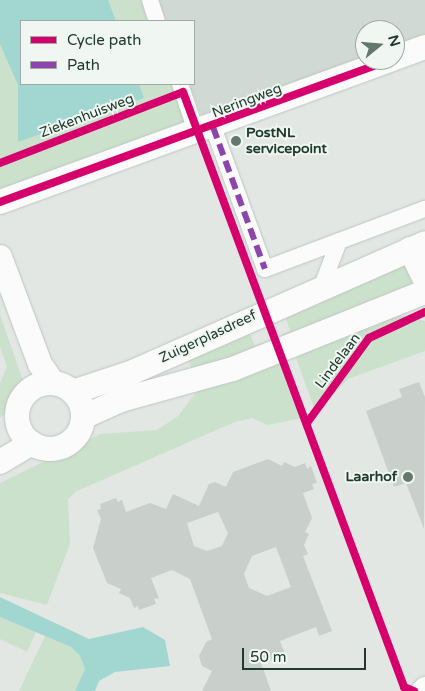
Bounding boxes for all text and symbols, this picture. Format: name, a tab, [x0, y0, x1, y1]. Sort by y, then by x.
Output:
legend	[20, 20, 195, 85]
north arrow	[355, 20, 405, 70]
text: Cycle path	[67, 31, 141, 49]
text: N	[384, 33, 404, 49]
text: Path	[67, 56, 100, 74]
street label: Neringweg	[210, 80, 284, 122]
street label: Ziekenhuisweg	[38, 90, 136, 142]
place label: PostNL servicepoint	[246, 125, 327, 158]
marker: PostNL servicepoint	[230, 135, 242, 147]
street label: Zuigerplasdreef	[157, 307, 259, 367]
street label: Lindelaan	[312, 330, 364, 392]
place label: Laarhof	[346, 469, 397, 485]
marker: Laarhof	[401, 470, 415, 484]
scale bar	[245, 638, 369, 670]
text: 50 m	[250, 648, 287, 666]

